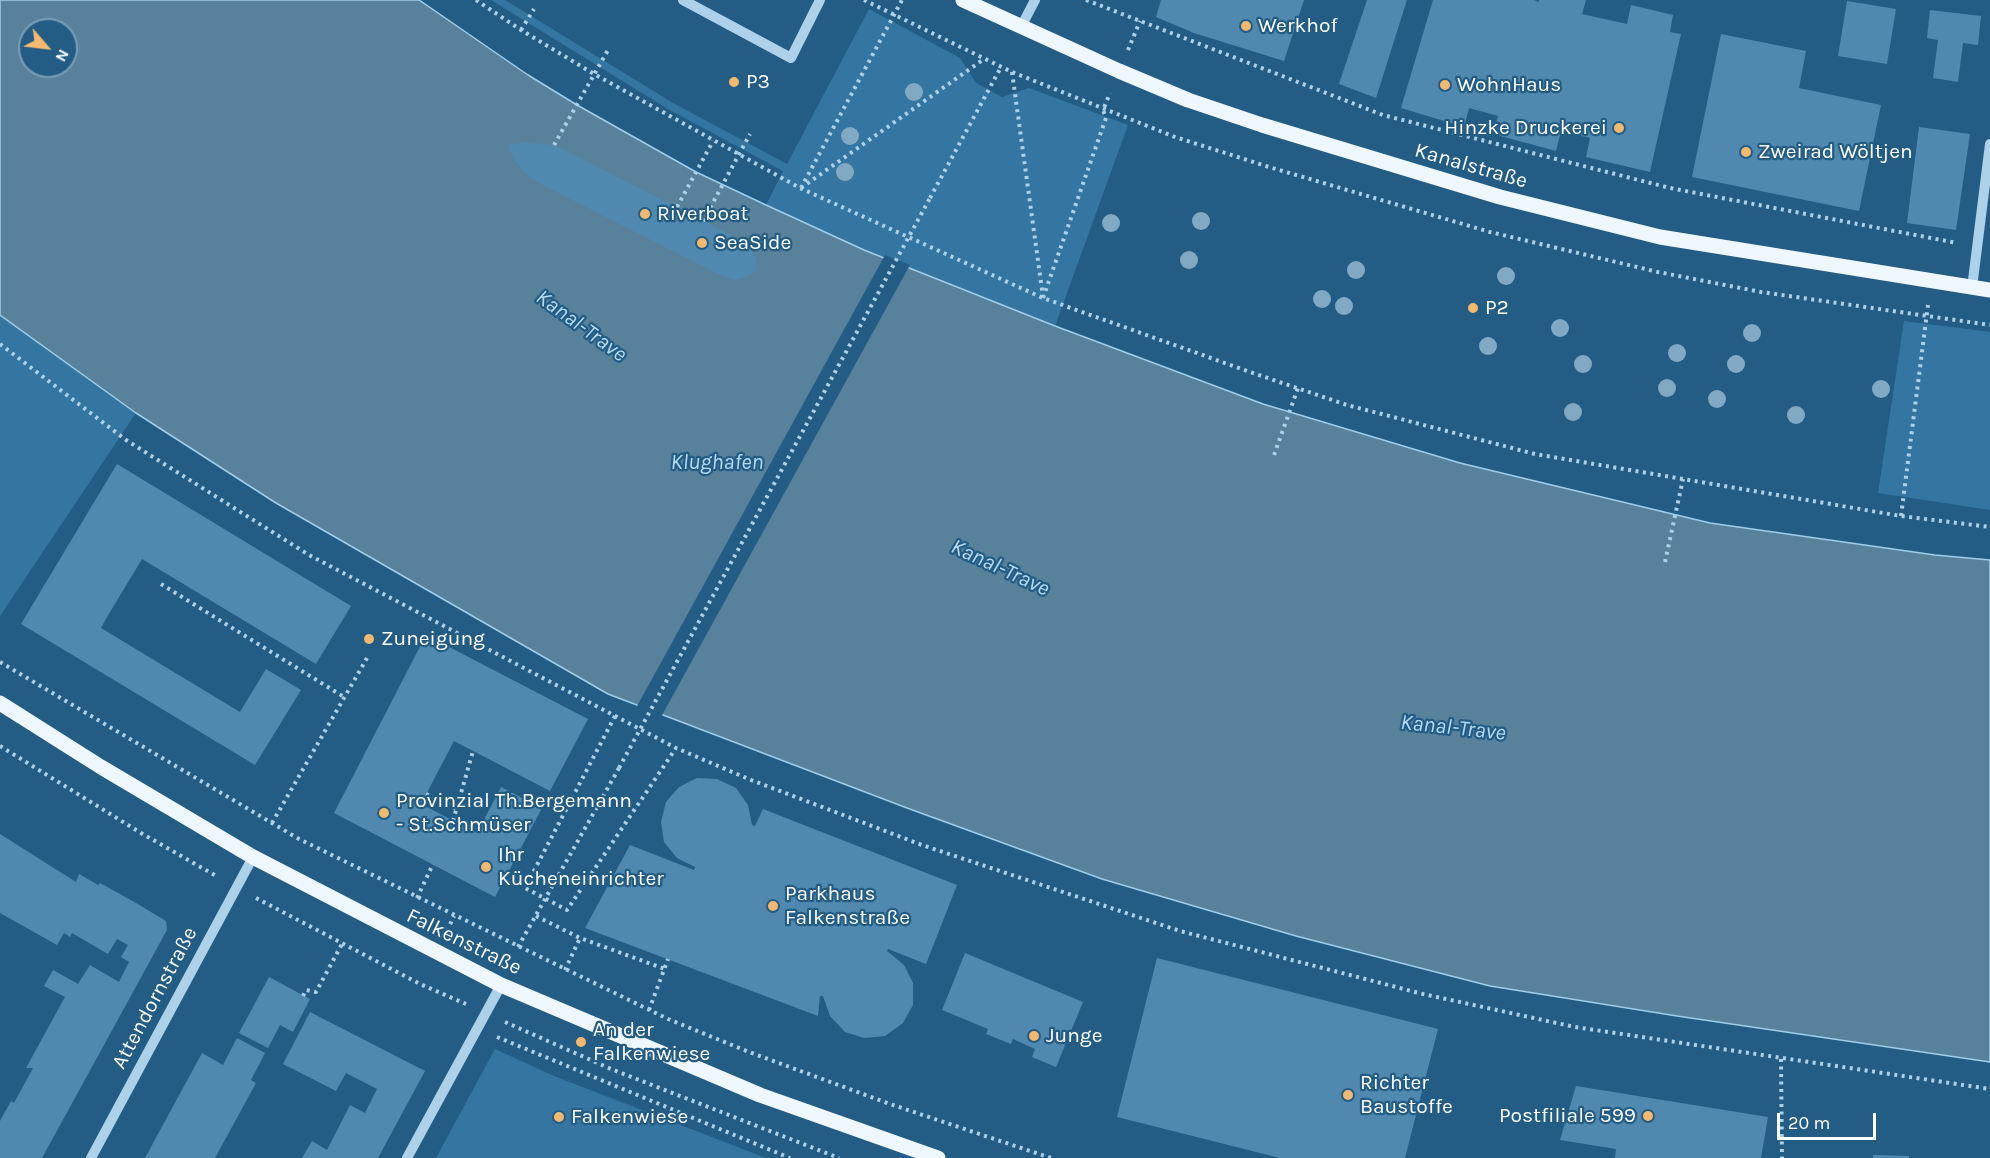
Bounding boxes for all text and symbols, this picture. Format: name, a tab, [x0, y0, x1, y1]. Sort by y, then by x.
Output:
place label: Werkhof	[1258, 13, 1338, 39]
north arrow	[18, 18, 78, 78]
marker: Werkhof	[1239, 19, 1253, 33]
text: N	[51, 46, 74, 65]
place label: P3	[746, 69, 770, 95]
place label: WohnHaus	[1457, 72, 1561, 98]
marker: P3	[727, 75, 741, 89]
marker: WohnHaus	[1438, 78, 1452, 92]
place label: Hinzke Druckerei	[1444, 115, 1607, 141]
marker: Hinzke Druckerei	[1612, 121, 1626, 135]
street label: Kanalstraße	[1412, 138, 1530, 194]
place label: Zweirad Wöltjen	[1758, 139, 1913, 165]
marker: Zweirad Wöltjen	[1739, 145, 1753, 159]
place label: Riverboat	[657, 201, 748, 227]
marker: Riverboat	[638, 207, 652, 221]
place label: SeaSide	[714, 230, 791, 256]
marker: SeaSide	[695, 236, 709, 250]
water label: Kanal-Trave	[530, 284, 632, 368]
place label: P2	[1485, 295, 1509, 321]
marker: P2	[1466, 301, 1480, 315]
water label: Klughafen	[671, 450, 763, 476]
water label: Kanal-Trave	[946, 534, 1054, 602]
place label: Zuneigung	[381, 626, 485, 652]
marker: Zuneigung	[362, 632, 376, 646]
water label: Kanal-Trave	[1399, 709, 1507, 747]
place label: Provinzial Th.Bergemann - St.Schmüser	[396, 788, 632, 838]
marker: Provinzial Th.Bergemann - St.Schmüser	[377, 806, 391, 820]
place label: Ihr Kücheneinrichter	[498, 842, 664, 892]
marker: Ihr Kücheneinrichter	[479, 860, 493, 874]
place label: Parkhaus Falkenstraße	[785, 881, 910, 931]
marker: Parkhaus Falkenstraße	[766, 899, 780, 913]
street label: Falkenstraße	[402, 903, 526, 981]
street label: Attendornstraße	[107, 923, 203, 1073]
place label: An der Falkenwiese	[593, 1017, 710, 1067]
place label: Junge	[1046, 1023, 1103, 1049]
marker: Junge	[1027, 1029, 1041, 1043]
marker: An der Falkenwiese	[574, 1035, 588, 1049]
place label: Richter Baustoffe	[1360, 1070, 1453, 1120]
marker: Richter Baustoffe	[1341, 1088, 1355, 1102]
scale bar	[1780, 1101, 1879, 1139]
place label: Postfiliale 599	[1499, 1103, 1636, 1129]
place label: Falkenwiese	[571, 1104, 688, 1130]
marker: Postfiliale 599	[1641, 1109, 1655, 1123]
marker: Falkenwiese	[552, 1110, 566, 1124]
text: 20 m	[1788, 1112, 1830, 1134]

